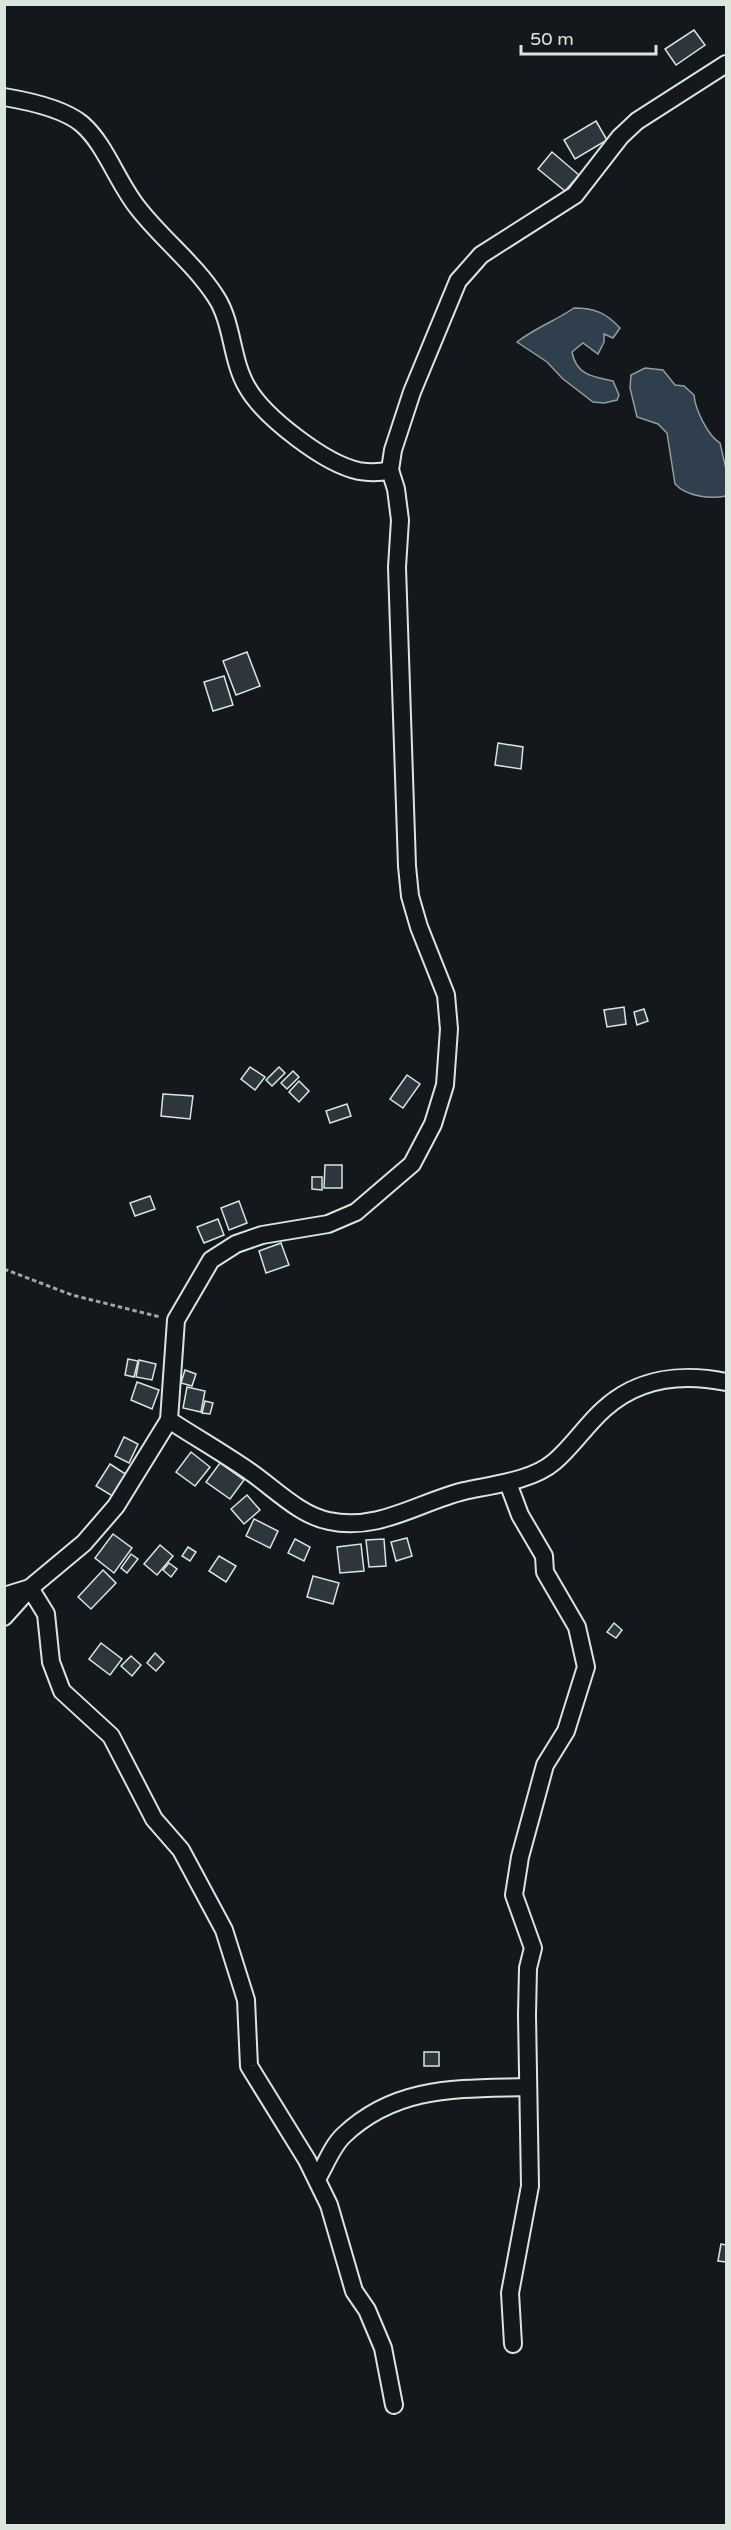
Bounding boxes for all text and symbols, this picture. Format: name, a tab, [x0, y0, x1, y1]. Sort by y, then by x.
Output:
scale bar	[521, 18, 656, 56]
text: 50 m	[530, 28, 574, 50]

